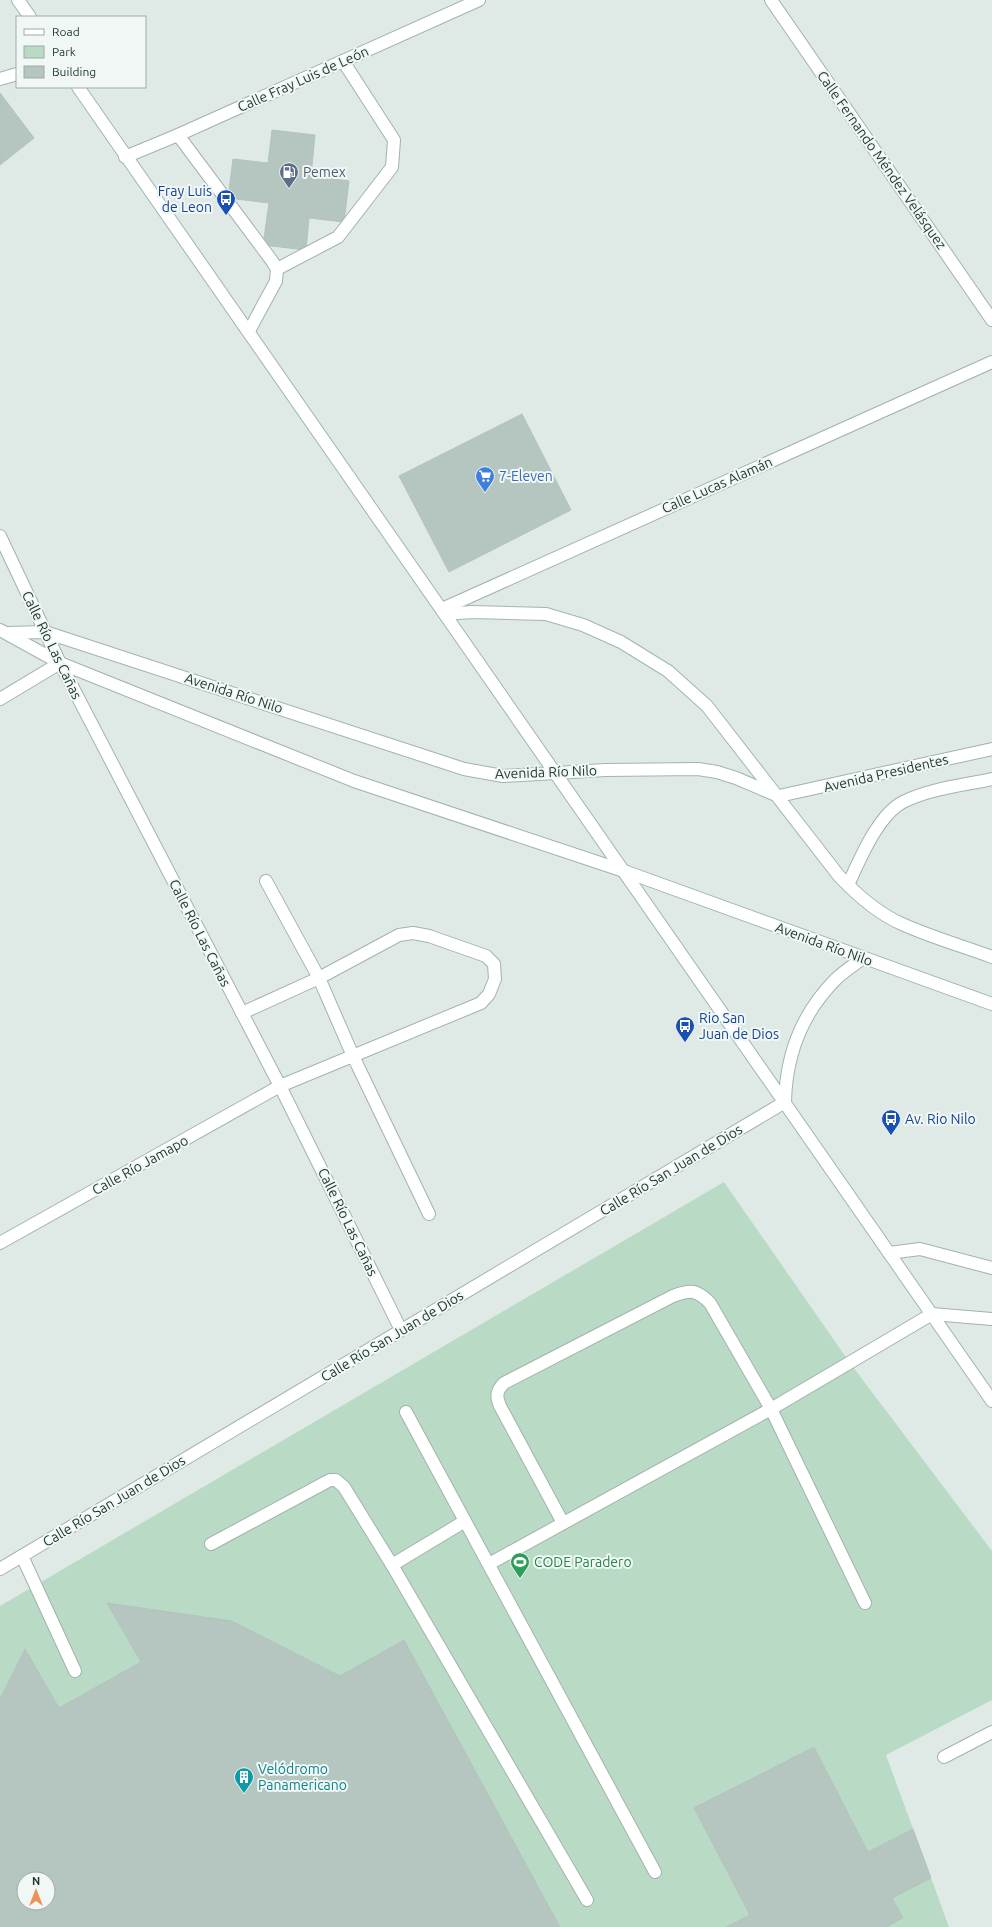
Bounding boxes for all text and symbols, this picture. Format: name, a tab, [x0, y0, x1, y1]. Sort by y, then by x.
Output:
legend	[16, 16, 146, 88]
text: Road	[52, 25, 80, 38]
street label: Calle Fray Luis de León	[235, 43, 371, 115]
text: Park	[52, 45, 76, 58]
text: Building	[52, 65, 96, 78]
street label: Calle Fernando Méndez Velásquez	[814, 68, 950, 252]
fuel station icon: Pemex	[278, 161, 300, 189]
place label: Pemex	[303, 164, 346, 180]
place label: Fray Luis de Leon	[158, 183, 212, 215]
bus stop icon: Fray Luis de Leon	[215, 188, 237, 216]
street label: Calle Lucas Alamán	[659, 453, 775, 517]
supermarket icon: 7-Eleven	[474, 465, 496, 493]
place label: 7-Eleven	[499, 468, 553, 484]
street label: Calle Río Las Cañas	[19, 588, 85, 702]
street label: Avenida Río Nilo	[183, 670, 285, 716]
street label: Avenida Presidentes	[822, 751, 950, 795]
street label: Avenida Río Nilo	[495, 762, 597, 782]
street label: Calle Río Las Cañas	[166, 877, 234, 989]
street label: Avenida Río Nilo	[773, 919, 875, 969]
place label: Rio San Juan de Dios	[699, 1010, 779, 1042]
bus stop icon: Rio San Juan de Dios	[674, 1015, 696, 1043]
bus stop icon: Av. Rio Nilo	[880, 1108, 902, 1136]
place label: Av. Rio Nilo	[905, 1111, 976, 1127]
street label: Calle Río San Juan de Dios	[597, 1121, 745, 1219]
street label: Calle Río Jamapo	[89, 1132, 191, 1198]
street label: Calle Río Las Cañas	[315, 1165, 381, 1279]
street label: Calle Río San Juan de Dios	[318, 1287, 466, 1385]
street label: Calle Río San Juan de Dios	[40, 1452, 188, 1550]
sports icon: CODE Paradero	[509, 1551, 531, 1579]
place label: CODE Paradero	[534, 1554, 632, 1570]
place label: Velódromo Panamericano	[258, 1761, 347, 1793]
building icon: Velódromo Panamericano	[233, 1766, 255, 1794]
north arrow	[16, 1871, 56, 1911]
text: N	[32, 1875, 40, 1887]

